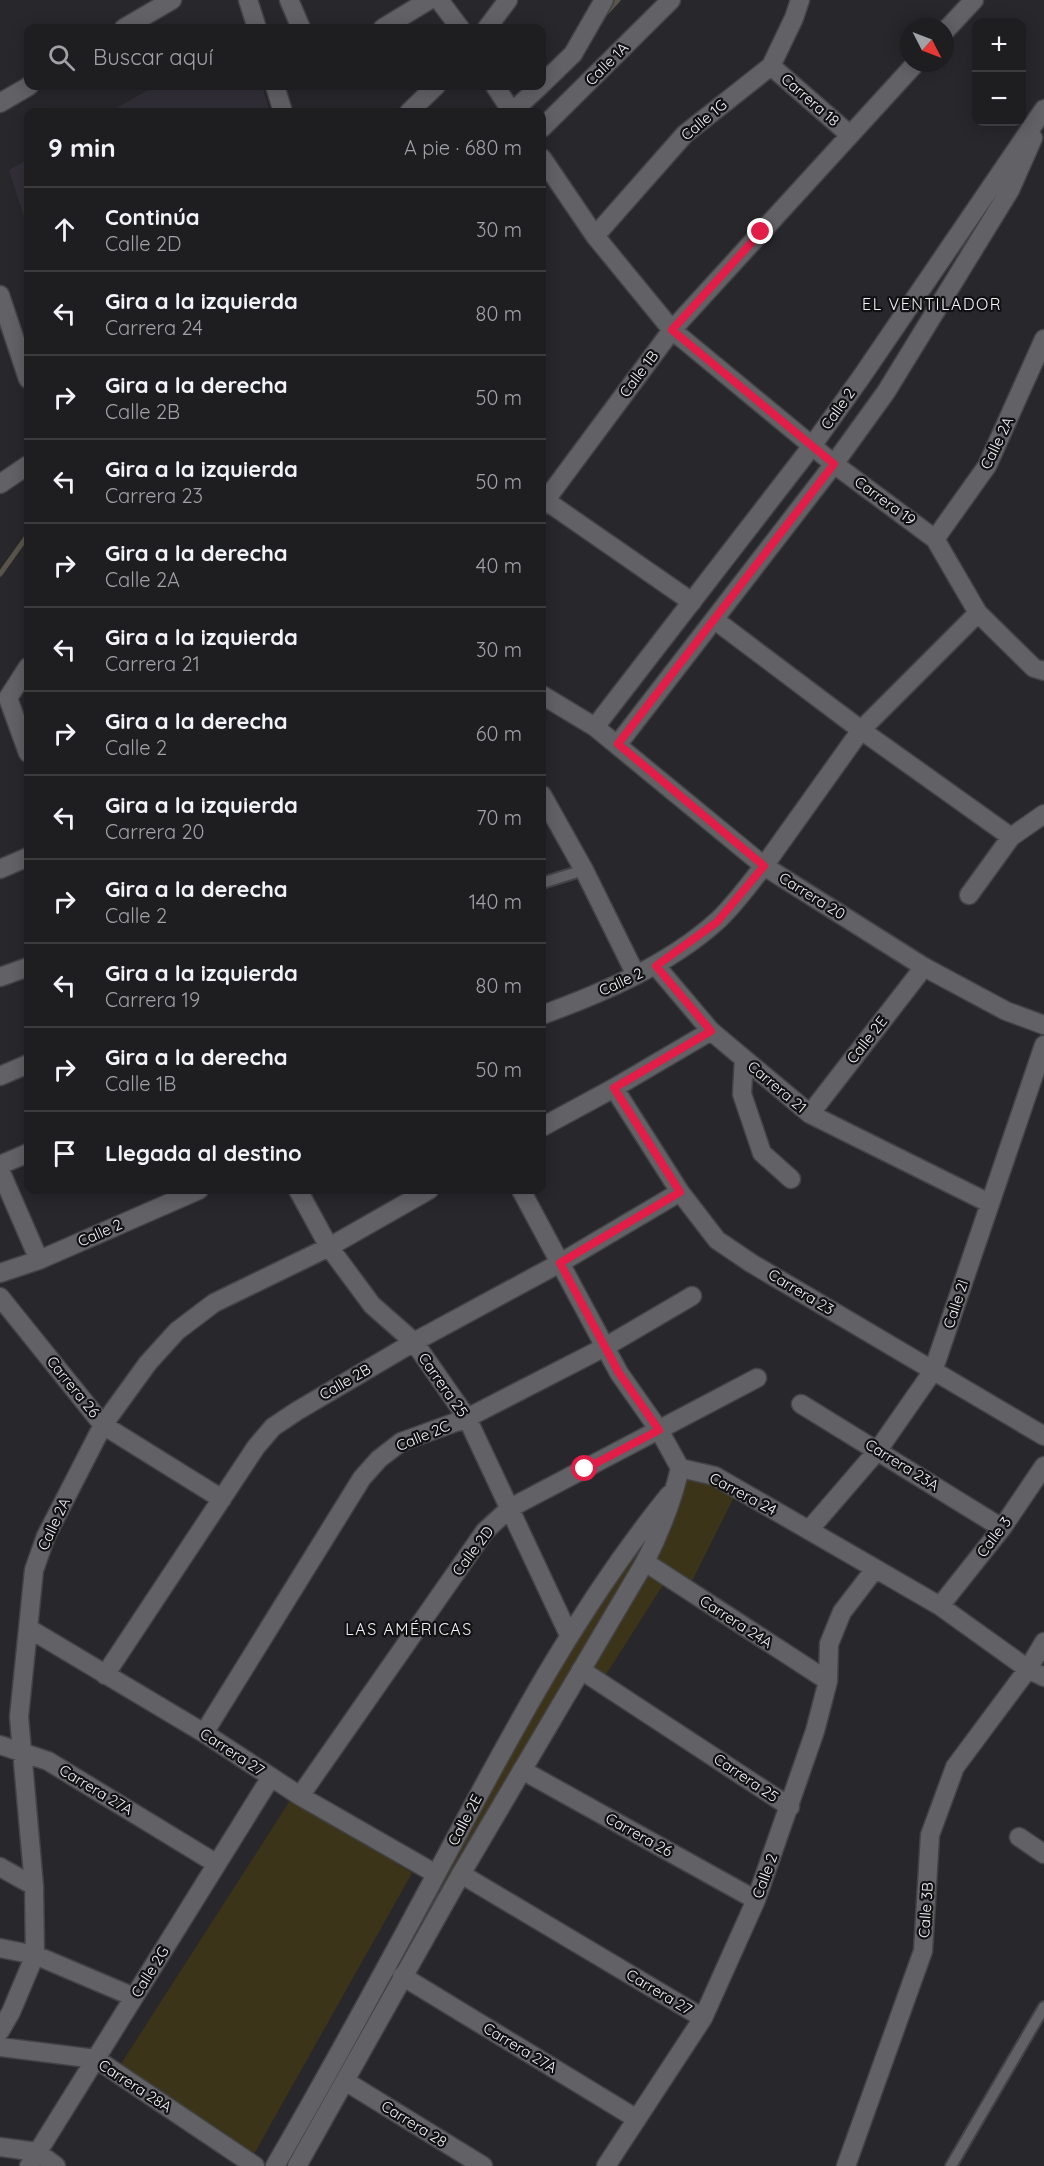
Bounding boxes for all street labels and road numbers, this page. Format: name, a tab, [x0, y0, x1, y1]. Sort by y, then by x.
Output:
street label: Calle 1A	[581, 38, 632, 89]
street label: Carrera 18	[777, 69, 843, 130]
street label: Calle 1G	[677, 95, 731, 144]
street label: Calle 1B	[615, 346, 662, 401]
street label: Calle 2	[816, 384, 859, 433]
street label: Calle 2A	[976, 413, 1018, 472]
street label: Carrera 19	[851, 472, 920, 529]
street label: Carrera 20	[776, 868, 849, 923]
street label: Calle 2	[596, 963, 646, 1000]
street label: Calle 2E	[842, 1012, 891, 1067]
street label: Carrera 21	[744, 1056, 811, 1117]
street label: Calle 2	[75, 1214, 125, 1251]
street label: Carrera 23	[765, 1264, 838, 1319]
street label: Calle 2I	[939, 1277, 972, 1331]
street label: Carrera 25	[414, 1349, 472, 1420]
street label: Carrera 26	[43, 1352, 104, 1421]
street label: Calle 2B	[316, 1359, 374, 1404]
street label: Calle 2C	[393, 1416, 453, 1455]
street label: Carrera 23A	[862, 1434, 943, 1495]
street label: Carrera 24	[706, 1468, 780, 1519]
street label: Calle 2A	[33, 1494, 74, 1553]
street label: Calle 3	[972, 1512, 1015, 1561]
street label: Calle 2D	[448, 1522, 498, 1579]
street label: Carrera 24A	[696, 1591, 777, 1652]
street label: Carrera 27	[196, 1724, 268, 1780]
street label: Carrera 25	[710, 1749, 782, 1806]
street label: Carrera 27A	[56, 1760, 137, 1819]
street label: Calle 2E	[443, 1791, 486, 1849]
street label: Carrera 26	[602, 1808, 676, 1861]
street label: Calle 2	[748, 1851, 781, 1901]
street label: Calle 3B	[914, 1881, 937, 1938]
street label: Calle 2G	[126, 1943, 173, 2001]
street label: Carrera 27	[623, 1965, 696, 2019]
street label: Carrera 27A	[480, 2018, 561, 2077]
street label: Carrera 28A	[95, 2055, 176, 2116]
street label: Carrera 28	[378, 2096, 451, 2151]

